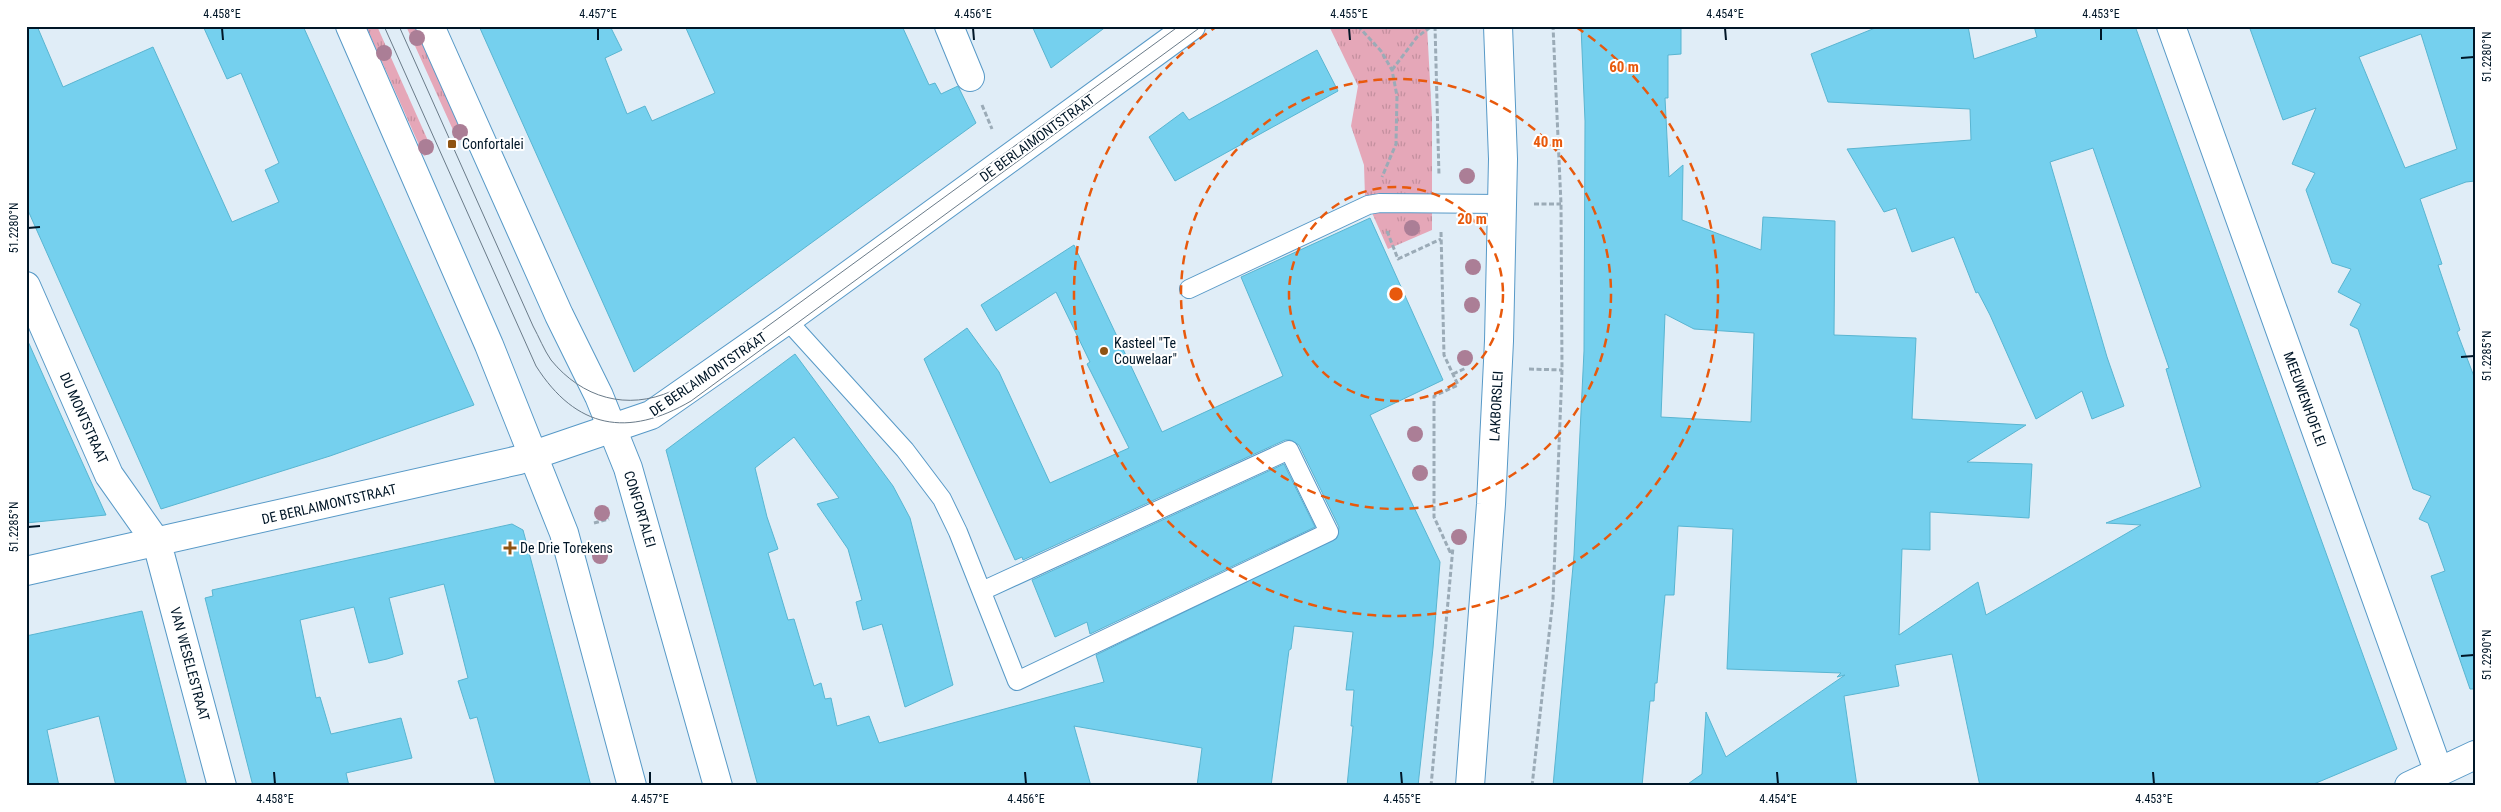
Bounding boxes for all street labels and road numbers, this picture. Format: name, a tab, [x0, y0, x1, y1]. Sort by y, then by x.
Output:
street label: DE BERLAIMONTSTRAAT	[977, 91, 1097, 185]
street label: DE BERLAIMONTSTRAAT	[646, 329, 770, 419]
street label: MEEUWENHOFLEI	[2280, 349, 2330, 449]
street label: DU MONTSTRAAT	[57, 370, 111, 466]
street label: LAKBORSLEI	[1486, 370, 1506, 442]
street label: CONFORTALEI	[621, 469, 659, 549]
street label: DE BERLAIMONTSTRAAT	[260, 481, 398, 527]
street label: VAN WESELESTRAAT	[167, 605, 213, 723]

